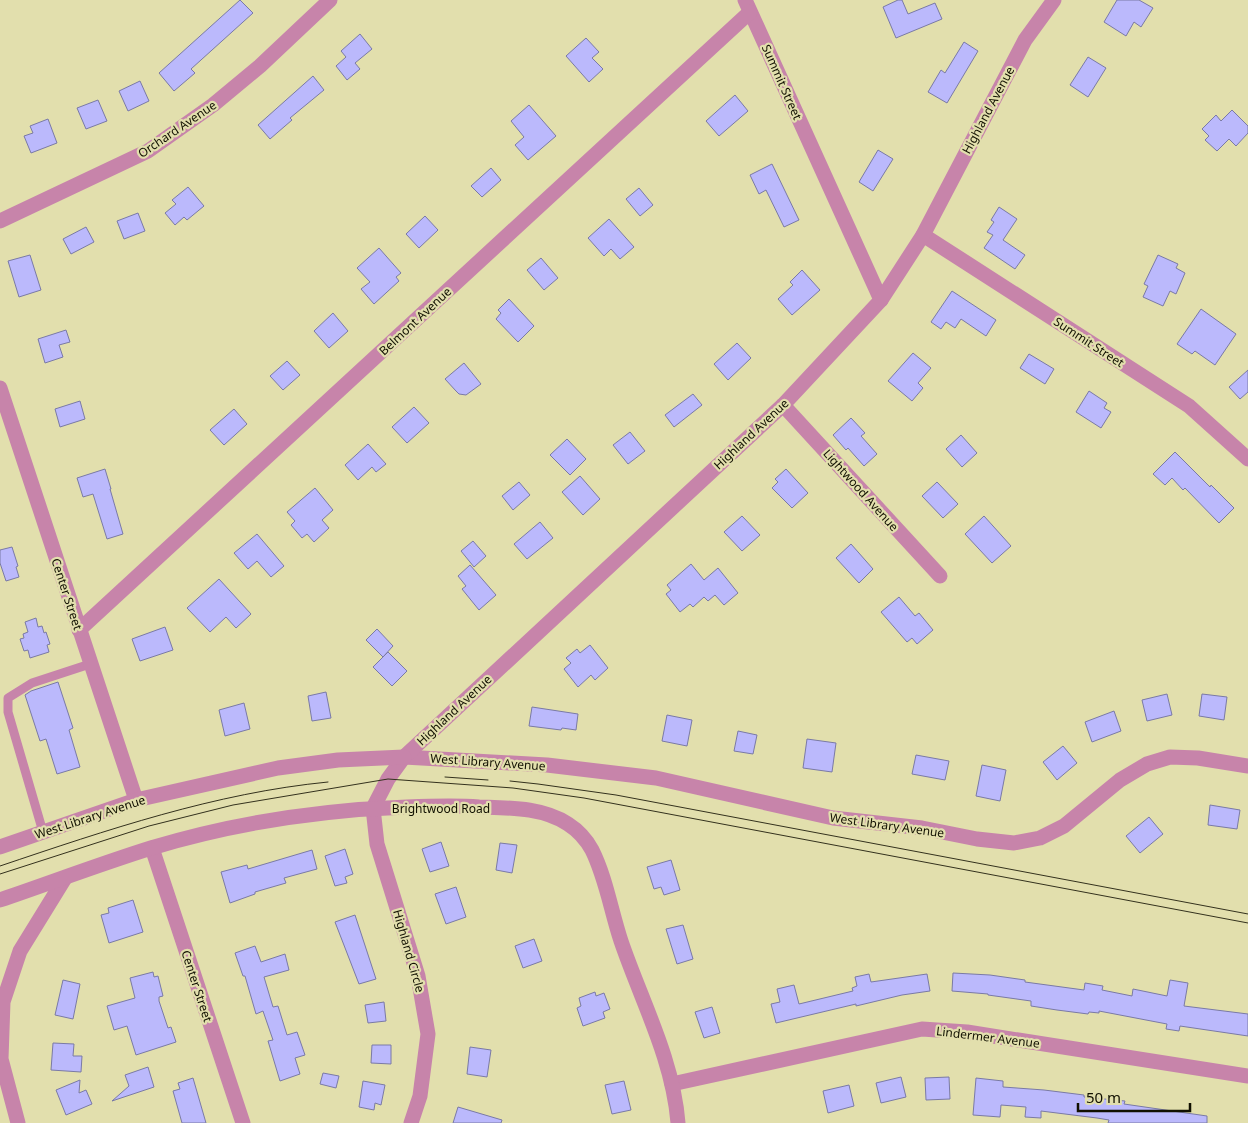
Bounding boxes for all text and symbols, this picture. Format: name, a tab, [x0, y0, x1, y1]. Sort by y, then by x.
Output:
street label: Summit Street	[758, 42, 806, 123]
street label: Highland Avenue	[958, 63, 1018, 157]
street label: Orchard Avenue	[134, 96, 220, 162]
street label: Belmont Avenue	[375, 283, 455, 359]
street label: Summit Street	[1051, 313, 1128, 371]
street label: Highland Avenue	[710, 395, 792, 473]
street label: Lightwood Avenue	[820, 445, 903, 535]
street label: Center Street	[47, 556, 87, 633]
street label: Highland Avenue	[413, 671, 495, 749]
street label: West Library Avenue	[430, 749, 546, 775]
street label: West Library Avenue	[32, 791, 148, 843]
street label: Brightwood Road	[392, 800, 490, 817]
street label: West Library Avenue	[829, 809, 946, 841]
street label: Highland Circle	[389, 908, 429, 995]
street label: Center Street	[177, 948, 217, 1025]
street label: Lindermer Avenue	[935, 1022, 1041, 1052]
scale bar	[1078, 1080, 1190, 1112]
text: 50 m	[1086, 1087, 1121, 1107]

